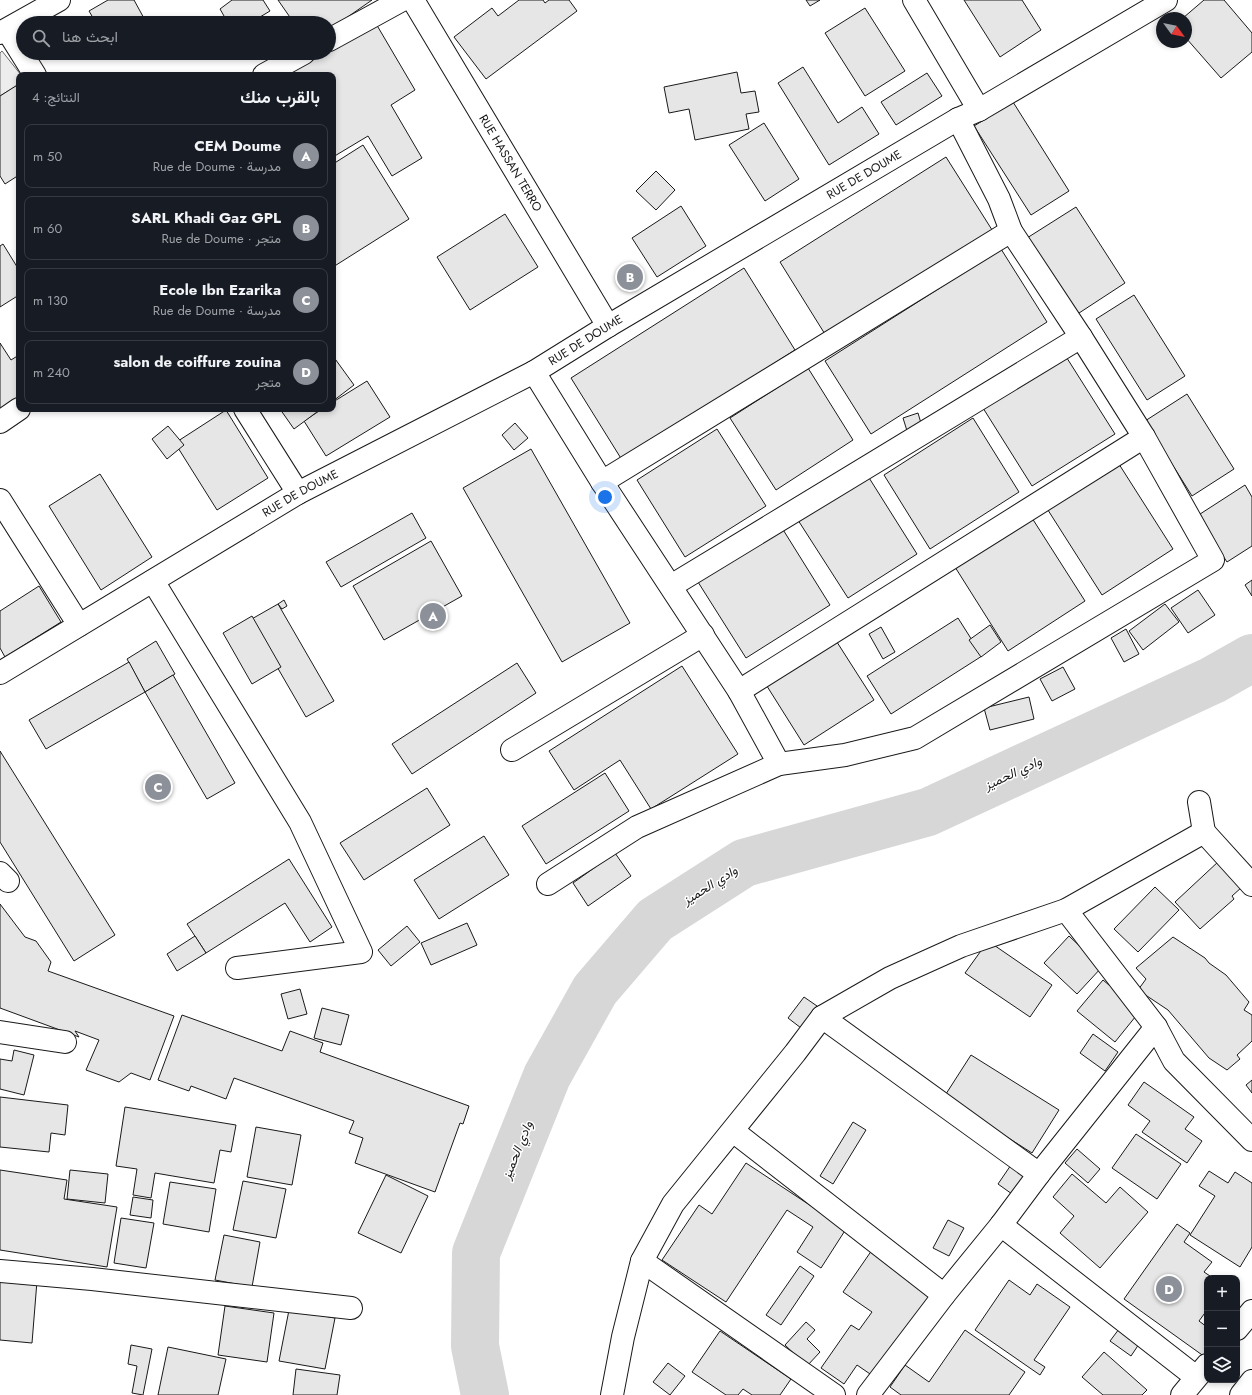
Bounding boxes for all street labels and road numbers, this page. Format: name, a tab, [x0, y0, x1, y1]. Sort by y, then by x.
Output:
street label: RUE HASSAN TERRO	[475, 111, 547, 215]
street label: RUE DE DOUME	[823, 145, 905, 204]
street label: RUE DE DOUME	[545, 310, 626, 370]
street label: RUE DE DOUME	[259, 465, 341, 522]

